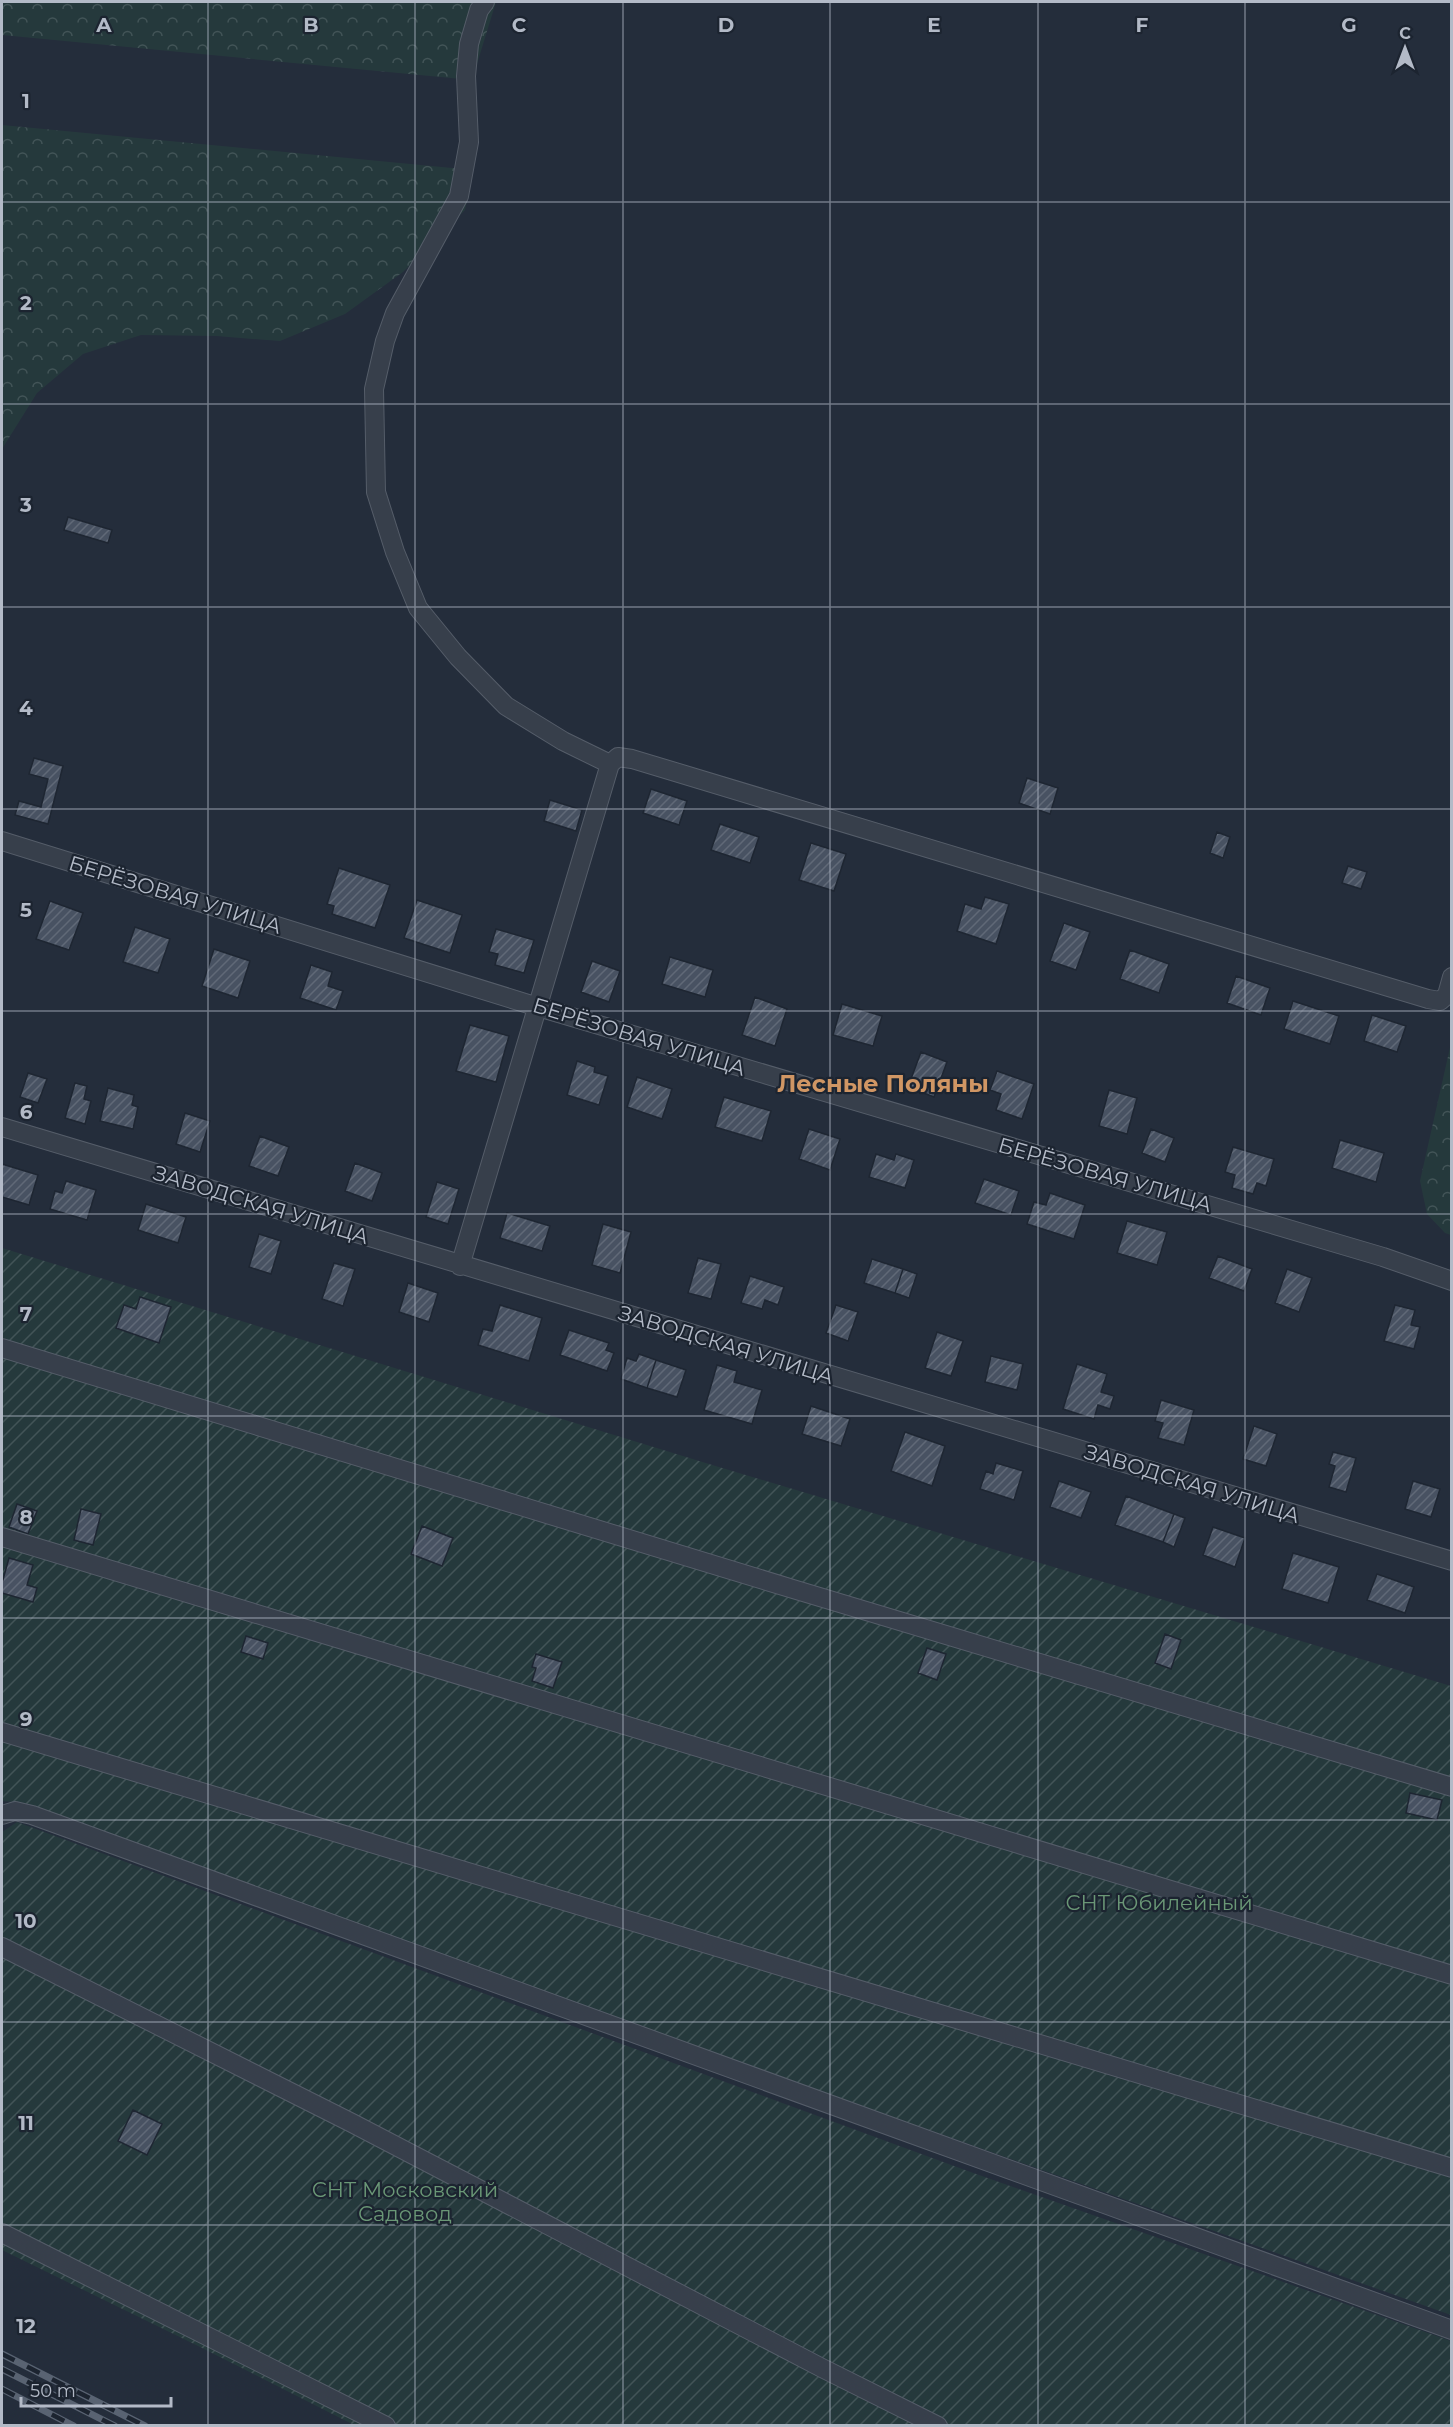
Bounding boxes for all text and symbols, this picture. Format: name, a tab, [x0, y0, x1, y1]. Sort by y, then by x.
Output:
text: A	[95, 13, 112, 37]
text: B	[303, 13, 319, 37]
text: C	[512, 13, 527, 37]
text: D	[718, 13, 734, 37]
text: E	[927, 13, 941, 37]
text: F	[1136, 13, 1149, 37]
text: G	[1341, 13, 1357, 37]
north arrow	[1375, 18, 1435, 78]
text: С	[1399, 24, 1411, 43]
text: 1	[22, 89, 30, 113]
text: 2	[20, 291, 32, 315]
text: 3	[19, 493, 32, 517]
text: 4	[19, 696, 33, 720]
street label: БЕРЁЗОВАЯ УЛИЦА	[66, 850, 285, 939]
text: 5	[20, 898, 32, 922]
street label: БЕРЁЗОВАЯ УЛИЦА	[530, 992, 749, 1081]
district label: Лесные Поляны	[777, 1069, 989, 1098]
text: 6	[20, 1100, 33, 1124]
street label: БЕРЁЗОВАЯ УЛИЦА	[995, 1132, 1215, 1217]
street label: ЗАВОДСКАЯ УЛИЦА	[150, 1160, 372, 1249]
street label: ЗАВОДСКАЯ УЛИЦА	[615, 1300, 837, 1389]
text: 7	[20, 1302, 32, 1326]
street label: ЗАВОДСКАЯ УЛИЦА	[1081, 1439, 1303, 1528]
text: 8	[19, 1505, 33, 1529]
text: 9	[20, 1707, 32, 1731]
park label: СНТ Юбилейный	[1065, 1890, 1253, 1915]
text: 10	[15, 1909, 37, 1933]
text: 11	[18, 2111, 34, 2135]
park label: СНТ Московский Садовод	[312, 2177, 498, 2226]
text: 12	[16, 2314, 36, 2338]
scale bar	[21, 2370, 171, 2408]
text: 50 m	[30, 2380, 76, 2402]

